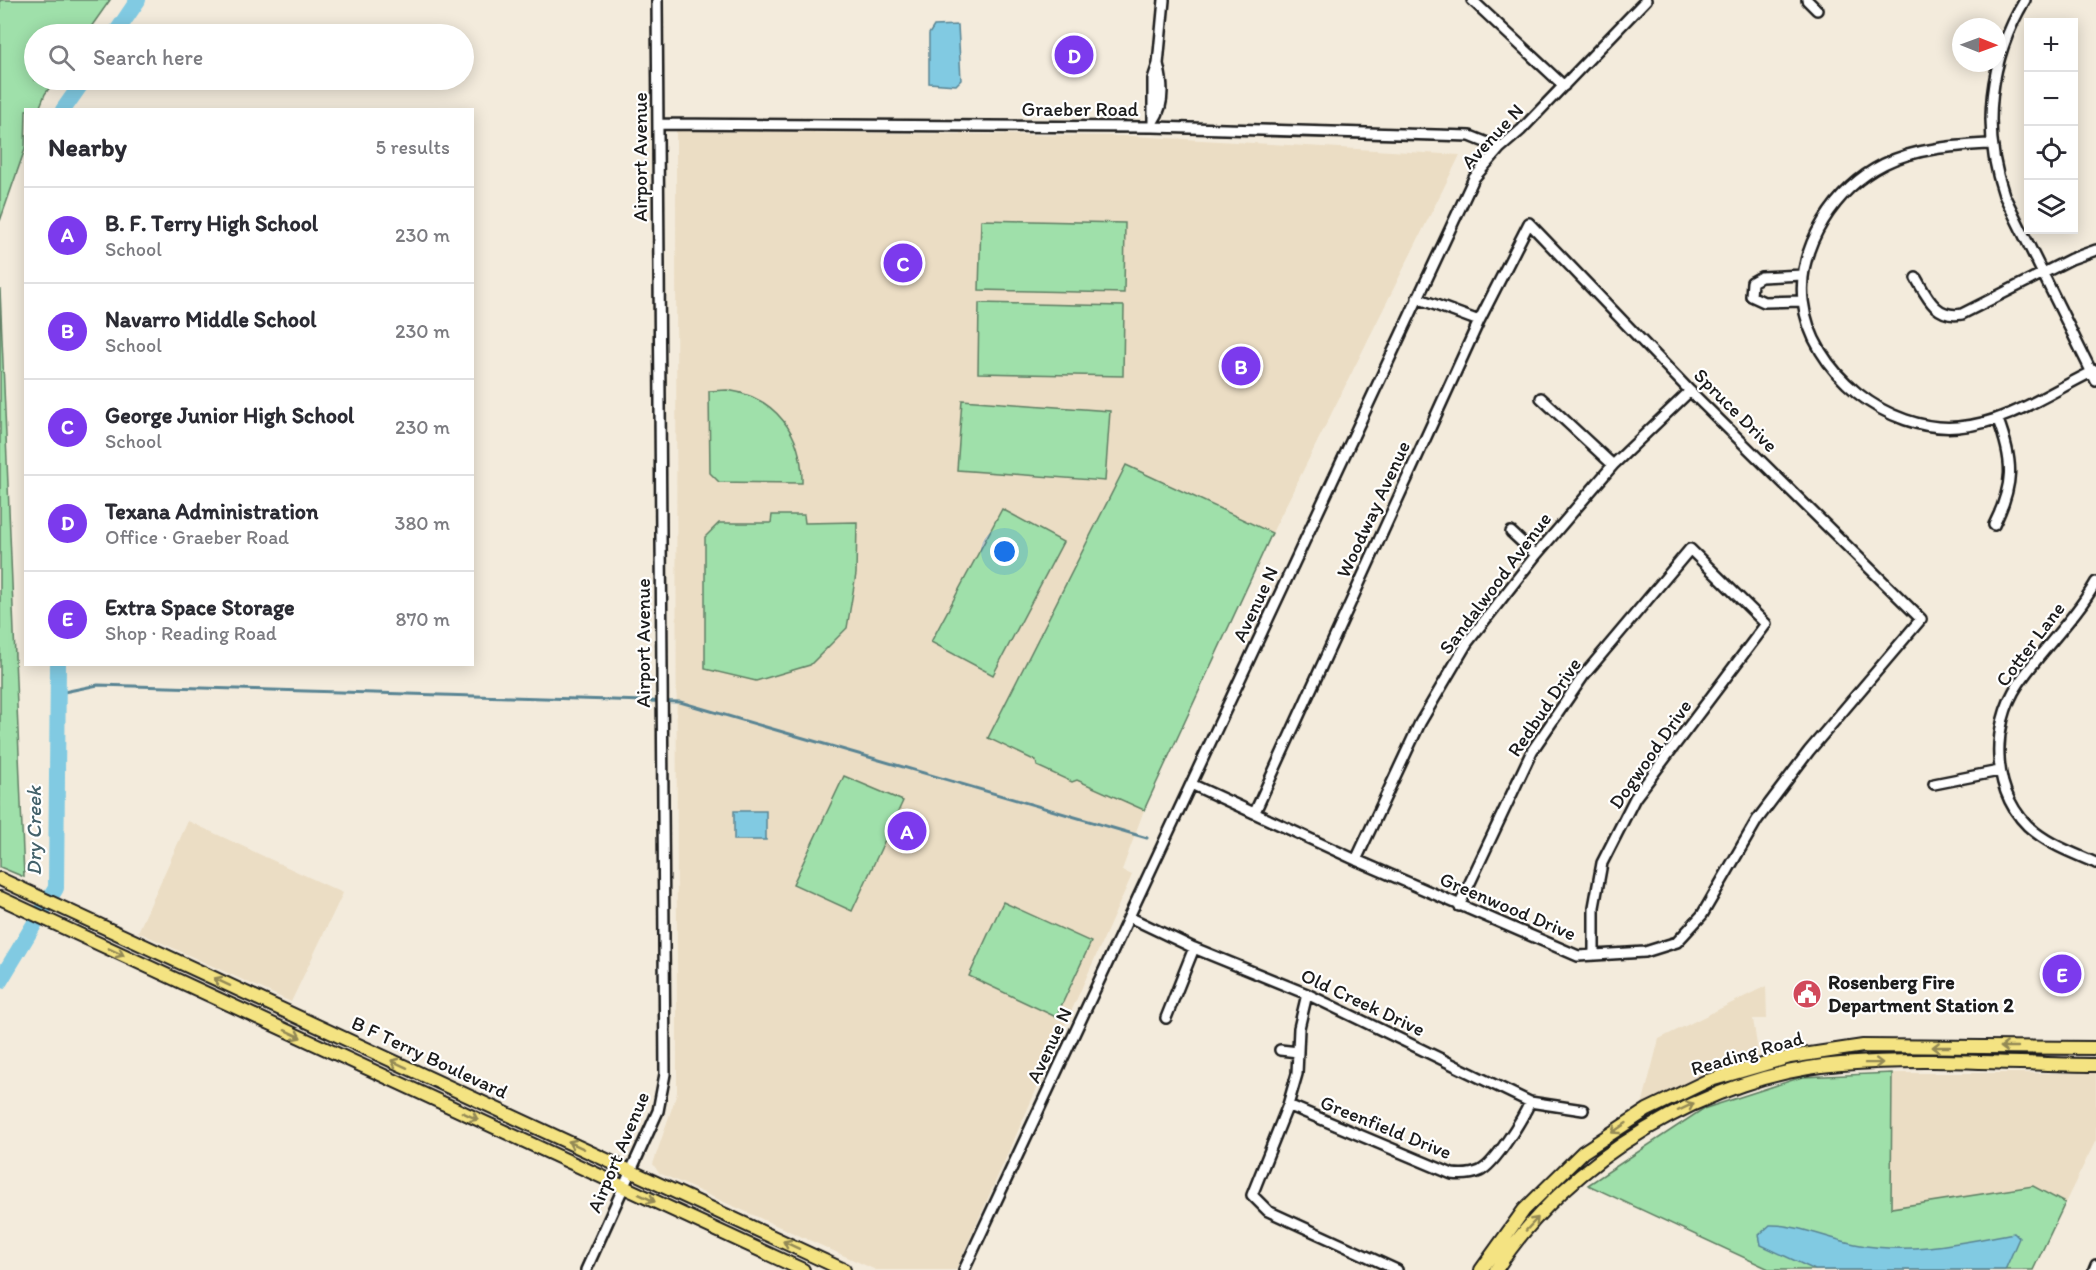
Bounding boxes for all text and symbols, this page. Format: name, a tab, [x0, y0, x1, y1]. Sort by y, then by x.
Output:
north arrow	[1952, 18, 2006, 72]
map controls	[2024, 18, 2078, 234]
button: +	[2024, 18, 2078, 72]
search box	[24, 24, 474, 90]
pin: D	[1054, 32, 1094, 78]
icon: search	[45, 41, 78, 74]
text: Search here	[93, 44, 203, 71]
button: −	[2024, 72, 2078, 126]
street label: Airport Avenue	[628, 92, 652, 222]
street label: Graeber Road	[1021, 97, 1139, 121]
street label: Avenue N	[1456, 98, 1528, 174]
button: locate	[2024, 126, 2078, 180]
text: Nearby	[48, 131, 127, 163]
text: 5 results	[376, 135, 450, 159]
button: layers	[2024, 180, 2078, 234]
text: B. F. Terry High School	[105, 210, 318, 237]
text: A	[61, 223, 74, 247]
text: 230 m	[395, 223, 450, 247]
text: School	[105, 237, 162, 261]
pin: C	[884, 240, 922, 286]
text: Navarro Middle School	[105, 306, 316, 333]
text: B	[61, 319, 74, 343]
text: 230 m	[395, 319, 450, 343]
text: School	[105, 333, 162, 357]
pin: B	[1222, 344, 1260, 388]
street label: Spruce Drive	[1689, 363, 1783, 457]
text: George Junior High School	[105, 402, 354, 429]
text: C	[61, 415, 74, 439]
text: 230 m	[395, 415, 450, 439]
text: School	[105, 429, 162, 453]
street label: Woodway Avenue	[1331, 437, 1415, 581]
text: Texana Administration	[105, 498, 318, 525]
street label: Sandalwood Avenue	[1434, 507, 1556, 659]
text: D	[61, 511, 74, 535]
text: 380 m	[395, 511, 450, 535]
text: Office · Graeber Road	[105, 525, 289, 549]
your location	[990, 537, 1019, 566]
street label: Avenue N	[1227, 562, 1283, 646]
street label: Airport Avenue	[631, 578, 655, 708]
text: Extra Space Storage	[105, 594, 295, 621]
street label: Cotter Lane	[1990, 597, 2070, 691]
text: E	[62, 607, 73, 631]
text: 870 m	[395, 607, 450, 631]
text: Shop · Reading Road	[105, 621, 277, 645]
street label: Redbud Drive	[1502, 653, 1586, 761]
street label: Dogwood Drive	[1603, 695, 1697, 813]
water label: Dry Creek	[21, 785, 46, 876]
pin: A	[888, 808, 926, 854]
street label: Greenwood Drive	[1436, 866, 1580, 946]
one-way arrow	[107, 946, 125, 958]
pin: E	[2042, 952, 2082, 996]
street label: Old Creek Drive	[1297, 963, 1429, 1041]
place label: Rosenberg Fire Department Station 2	[1828, 970, 2014, 1018]
one-way arrow	[213, 975, 231, 987]
public building icon: Rosenberg Fire Department Station 2	[1791, 978, 1823, 1010]
street label: Avenue N	[1021, 1003, 1077, 1087]
street label: B F Terry Boulevard	[348, 1010, 512, 1104]
street label: Reading Road	[1688, 1025, 1806, 1081]
one-way arrow	[284, 1028, 302, 1040]
one-way arrow	[1931, 1041, 1951, 1053]
one-way arrow	[1999, 1041, 2019, 1053]
one-way arrow	[390, 1057, 408, 1068]
one-way arrow	[1864, 1057, 1884, 1068]
street label: Airport Avenue	[582, 1088, 654, 1216]
street label: Greenfield Drive	[1317, 1090, 1455, 1164]
one-way arrow	[1677, 1101, 1695, 1112]
one-way arrow	[461, 1110, 479, 1122]
one-way arrow	[1610, 1122, 1627, 1135]
one-way arrow	[567, 1139, 585, 1150]
one-way arrow	[638, 1192, 656, 1204]
one-way arrow	[1525, 1217, 1539, 1232]
one-way arrow	[782, 1239, 800, 1251]

